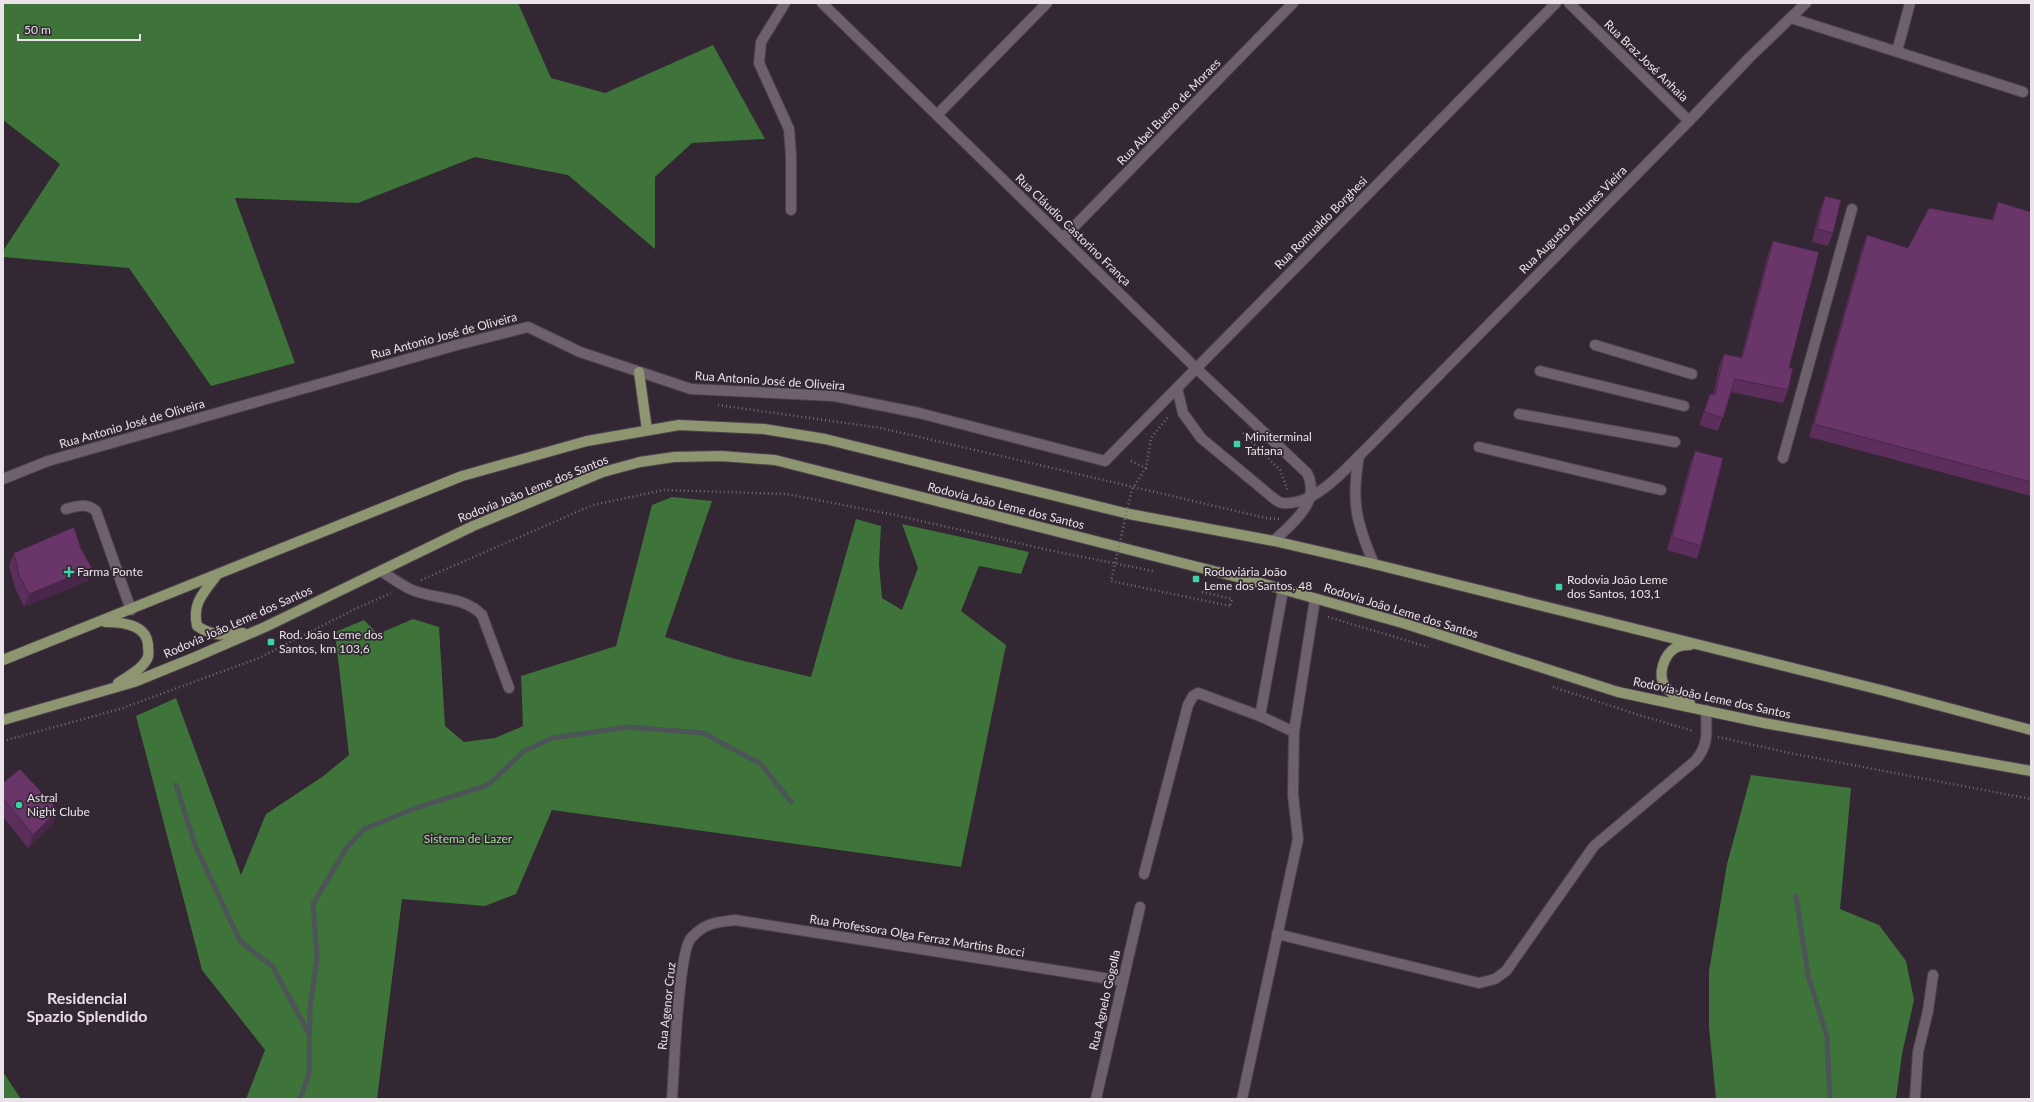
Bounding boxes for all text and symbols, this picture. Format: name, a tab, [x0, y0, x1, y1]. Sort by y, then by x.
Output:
scale bar	[18, 16, 140, 42]
street label: Rua Braz José Anhaia	[1601, 17, 1692, 105]
text: 50 m	[24, 22, 51, 37]
street label: Rua Abel Bueno de Moraes	[1114, 55, 1224, 168]
street label: Rua Augusto Antunes Vieira	[1516, 163, 1630, 277]
street label: Rua Cláudio Castorino França	[1012, 170, 1134, 289]
street label: Rua Romualdo Borghesi	[1271, 173, 1370, 272]
street label: Rua Antonio José de Oliveira	[369, 309, 519, 362]
street label: Rua Antonio José de Oliveira	[694, 368, 846, 393]
street label: Rua Antonio José de Oliveira	[57, 396, 206, 451]
place label: Miniterminal Tatiana	[1245, 429, 1312, 458]
marker: Miniterminal Tatiana	[1232, 439, 1242, 449]
street label: Rodovia João Leme dos Santos	[455, 451, 610, 526]
street label: Rodovia João Leme dos Santos	[926, 479, 1086, 532]
place label: Farma Ponte	[77, 564, 143, 579]
place label: Rodoviária João Leme dos Santos, 48	[1204, 564, 1312, 593]
marker: Farma Ponte	[64, 567, 74, 577]
place label: Rodovia João Leme dos Santos, 103,1	[1567, 572, 1668, 601]
marker: Rodoviária João Leme dos Santos, 48	[1191, 574, 1201, 584]
street label: Rodovia João Leme dos Santos	[1322, 580, 1480, 641]
street label: Rodovia João Leme dos Santos	[161, 582, 314, 661]
marker: Rodovia João Leme dos Santos, 103,1	[1554, 582, 1564, 592]
place label: Rod. João Leme dos Santos, km 103,6	[279, 627, 383, 656]
marker: Rod. João Leme dos Santos, km 103,6	[266, 637, 276, 647]
street label: Rodovia João Leme dos Santos	[1632, 673, 1792, 722]
place label: Astral Night Clube	[27, 790, 90, 819]
marker: Astral Night Clube	[14, 800, 24, 810]
park label: Sistema de Lazer	[424, 831, 513, 846]
street label: Rua Professora Olga Ferraz Martins Bocci	[809, 911, 1026, 960]
street label: Rua Agnelo Gogolla	[1086, 948, 1123, 1052]
street label: Rua Agenor Cruz	[654, 961, 679, 1051]
district label: Residencial Spazio Splendido	[27, 988, 148, 1025]

